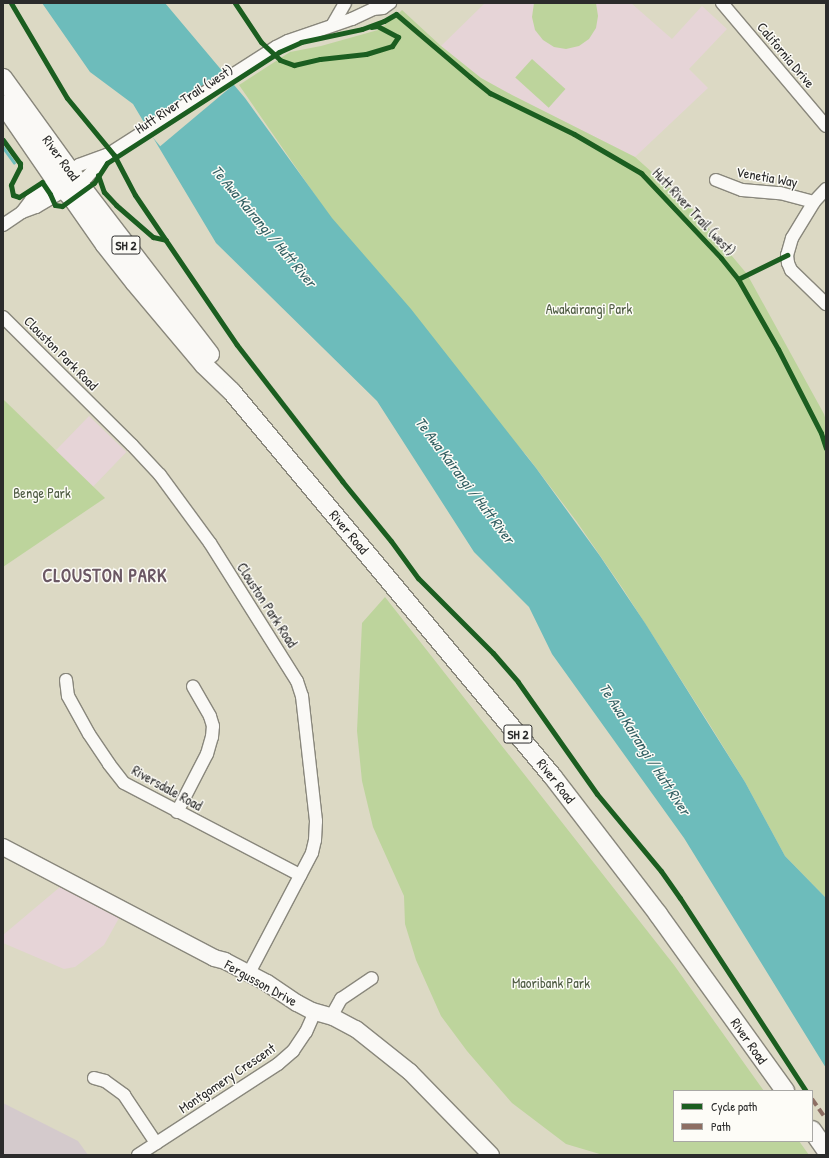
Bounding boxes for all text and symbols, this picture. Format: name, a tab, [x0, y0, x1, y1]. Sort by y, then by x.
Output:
street label: California Drive	[754, 19, 818, 91]
street label: Hutt River Trail (west)	[132, 61, 236, 137]
street label: River Road	[39, 132, 83, 184]
water label: Te Awa Kairangi / Hutt River	[208, 161, 320, 291]
street label: Venetia Way	[735, 163, 799, 191]
street label: Hutt River Trail (west)	[649, 165, 739, 259]
road number: SH 2	[111, 234, 141, 256]
park label: Awakairangi Park	[546, 301, 632, 317]
street label: Clouston Park Road	[21, 313, 101, 393]
water label: Te Awa Kairangi / Hutt River	[412, 413, 518, 547]
park label: Benge Park	[13, 485, 71, 501]
street label: River Road	[326, 507, 372, 557]
street label: Clouston Park Road	[233, 559, 301, 651]
district label: CLOUSTON PARK	[43, 565, 167, 587]
water label: Te Awa Kairangi / Hutt River	[596, 680, 694, 818]
road number: SH 2	[503, 723, 533, 745]
street label: River Road	[533, 755, 579, 807]
street label: Riversdale Road	[129, 762, 205, 814]
street label: Fergusson Drive	[222, 956, 300, 1010]
park label: Maoribank Park	[512, 975, 590, 991]
street label: River Road	[727, 1015, 771, 1067]
street label: Montgomery Crescent	[176, 1040, 278, 1116]
legend	[673, 1090, 813, 1142]
text: Cycle path	[711, 1098, 757, 1115]
text: Path	[711, 1118, 731, 1135]

